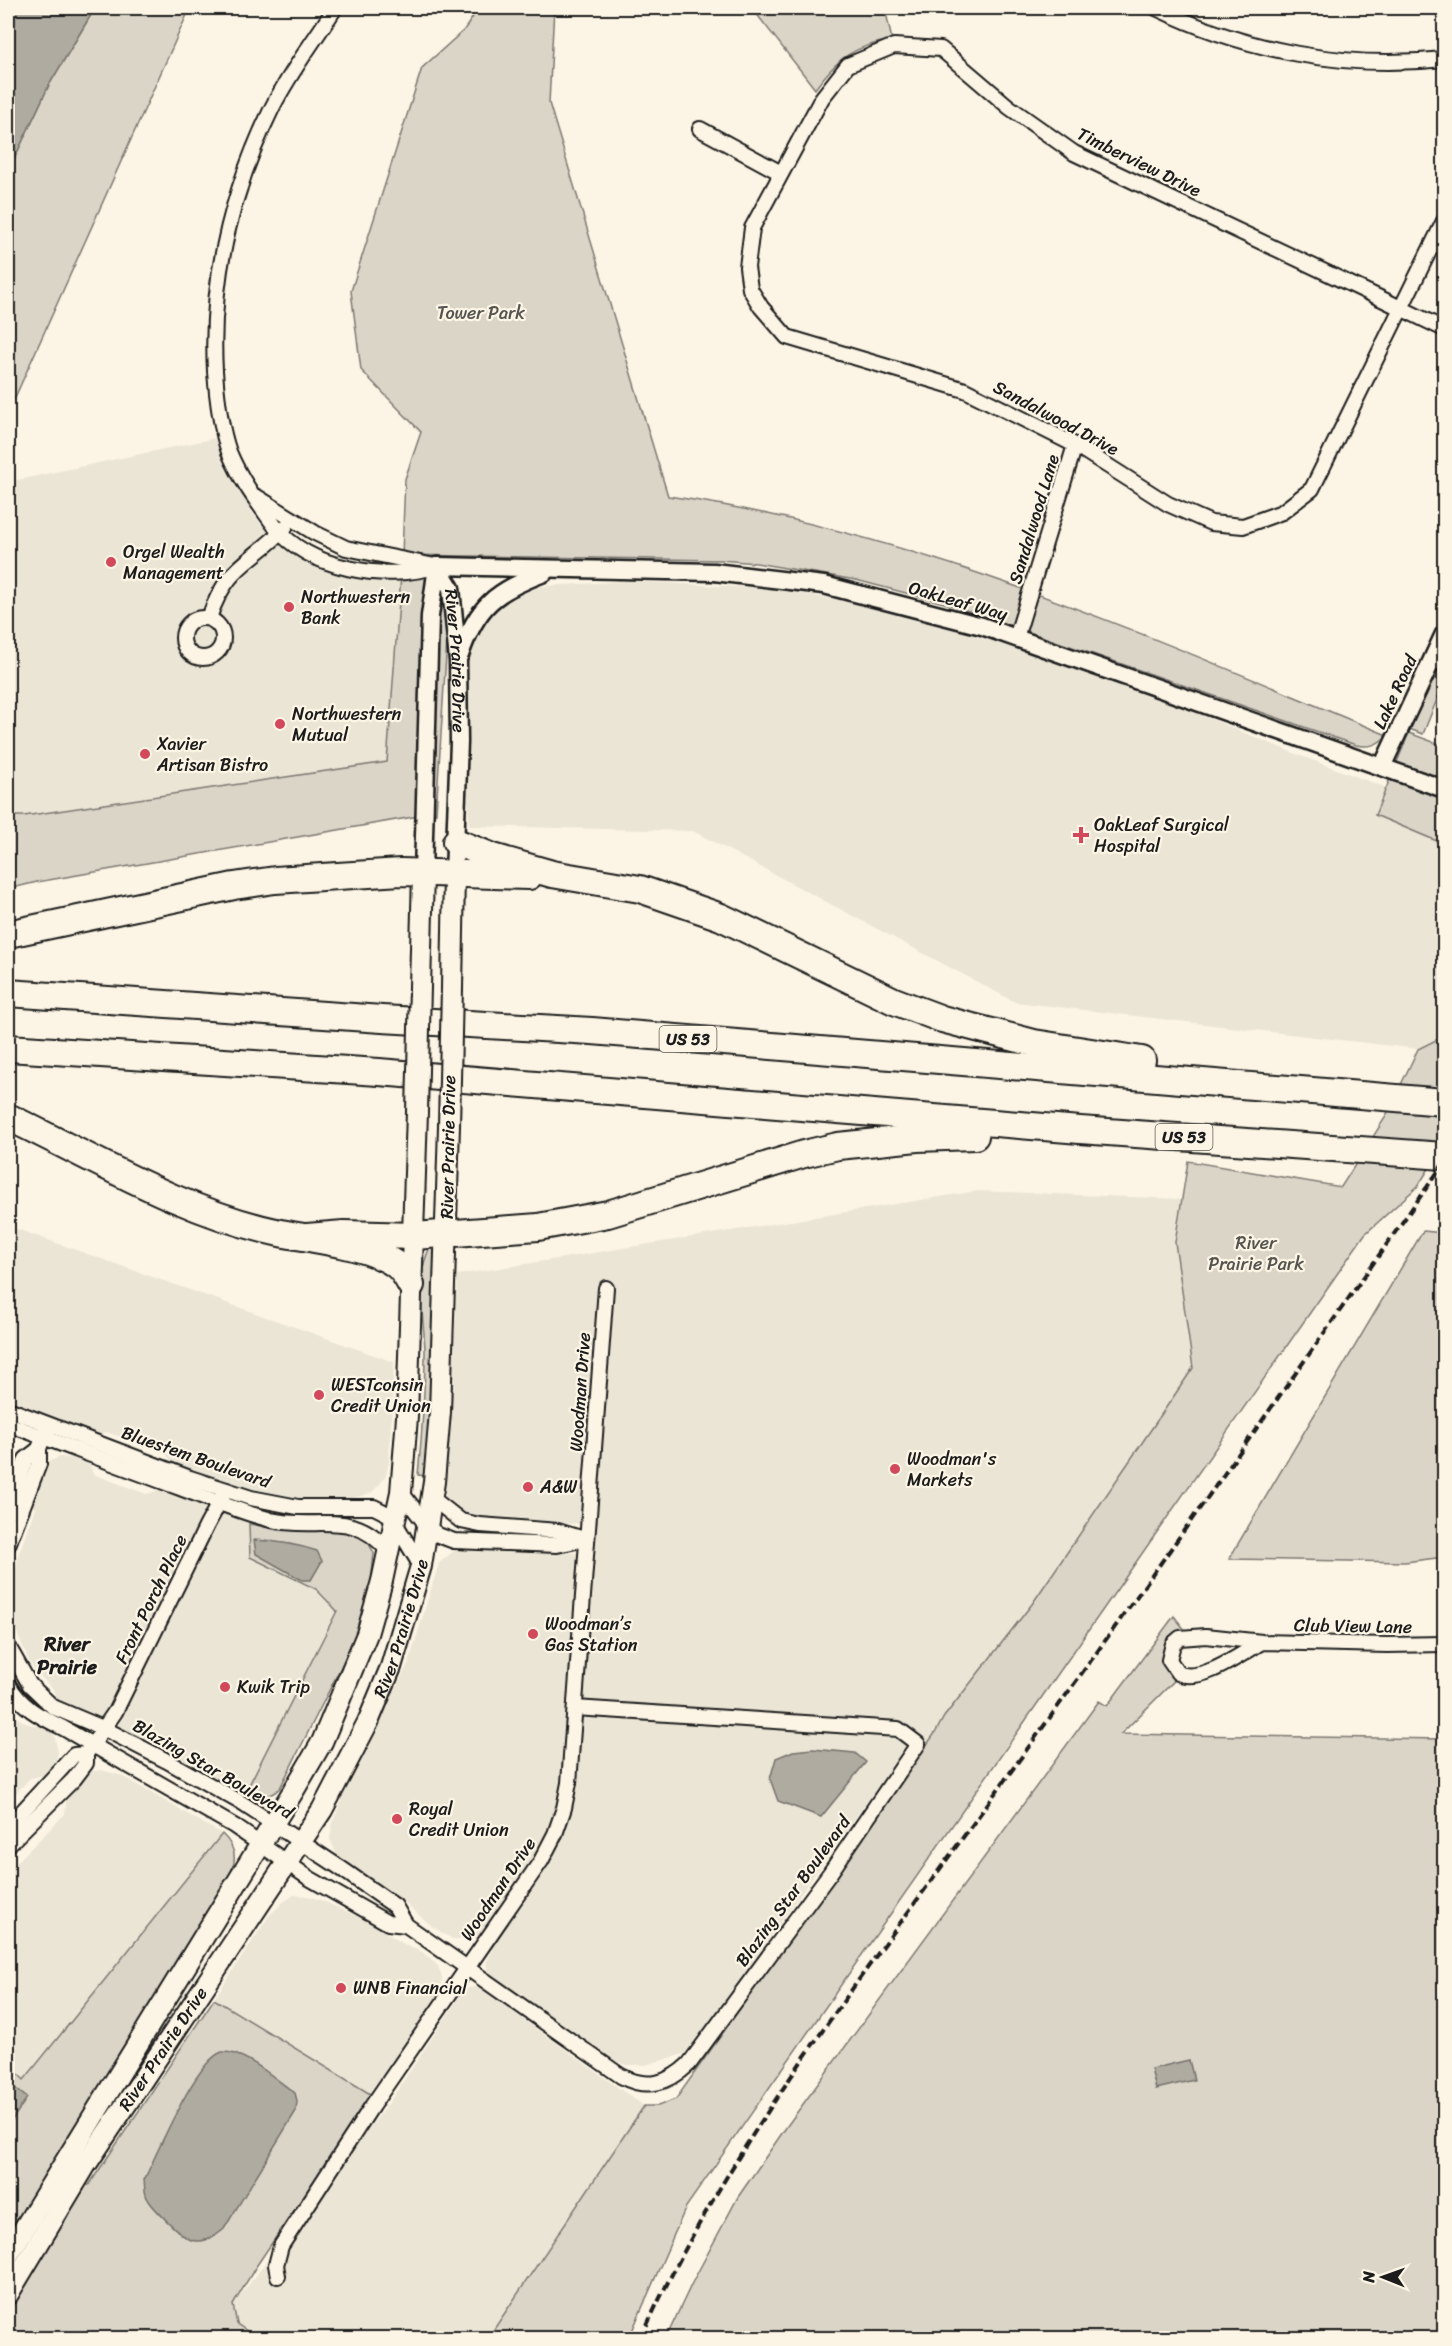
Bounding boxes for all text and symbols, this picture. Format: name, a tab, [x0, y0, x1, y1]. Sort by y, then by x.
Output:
street label: Timberview Drive	[1071, 118, 1207, 206]
park label: Tower Park	[437, 297, 525, 329]
street label: Sandalwood Drive	[987, 371, 1125, 465]
street label: Sandalwood Lane	[999, 450, 1069, 588]
place label: Orgel Wealth Management	[123, 536, 225, 589]
marker: Orgel Wealth Management	[104, 555, 118, 569]
street label: OakLeaf Way	[905, 572, 1012, 631]
place label: Northwestern Bank	[301, 581, 411, 634]
street label: River Prairie Drive	[435, 587, 475, 733]
marker: Northwestern Bank	[282, 600, 296, 614]
street label: Lake Road	[1364, 648, 1427, 735]
place label: Northwestern Mutual	[292, 698, 402, 751]
marker: Northwestern Mutual	[273, 717, 287, 731]
place label: Xavier Artisan Bistro	[156, 728, 268, 781]
marker: Xavier Artisan Bistro	[138, 747, 152, 761]
place label: OakLeaf Surgical Hospital	[1094, 809, 1230, 862]
marker: OakLeaf Surgical Hospital	[1072, 826, 1090, 844]
road number: US 53	[660, 1026, 716, 1052]
street label: River Prairie Drive	[431, 1075, 465, 1219]
road number: US 53	[1156, 1124, 1212, 1150]
park label: River Prairie Park	[1208, 1227, 1304, 1280]
street label: Woodman Drive	[560, 1331, 600, 1453]
place label: WESTconsin Credit Union	[331, 1369, 431, 1422]
marker: WESTconsin Credit Union	[312, 1388, 326, 1402]
street label: Bluestem Boulevard	[117, 1416, 277, 1498]
place label: Woodman's Markets	[907, 1443, 997, 1496]
marker: Woodman's Markets	[888, 1462, 902, 1476]
place label: A&W	[539, 1471, 578, 1503]
marker: A&W	[521, 1480, 535, 1494]
street label: Front Porch Place	[106, 1529, 196, 1669]
street label: River Prairie Drive	[364, 1557, 438, 1703]
place label: Woodman’s Gas Station	[545, 1608, 638, 1661]
street label: Club View Lane	[1294, 1609, 1412, 1643]
district label: River Prairie	[37, 1627, 98, 1685]
marker: Woodman’s Gas Station	[526, 1627, 540, 1641]
place label: Kwik Trip	[237, 1671, 310, 1703]
marker: Kwik Trip	[218, 1680, 232, 1694]
street label: Blazing Star Boulevard	[127, 1710, 301, 1829]
place label: Royal Credit Union	[409, 1793, 509, 1846]
street label: Blazing Star Boulevard	[727, 1807, 860, 1974]
marker: Royal Credit Union	[390, 1812, 404, 1826]
street label: Woodman Drive	[451, 1830, 545, 1948]
place label: WNB Financial	[353, 1972, 468, 2004]
street label: River Prairie Drive	[110, 1980, 216, 2118]
marker: WNB Financial	[334, 1981, 348, 1995]
north arrow	[1353, 2247, 1413, 2307]
text: N	[1354, 2270, 1383, 2284]

